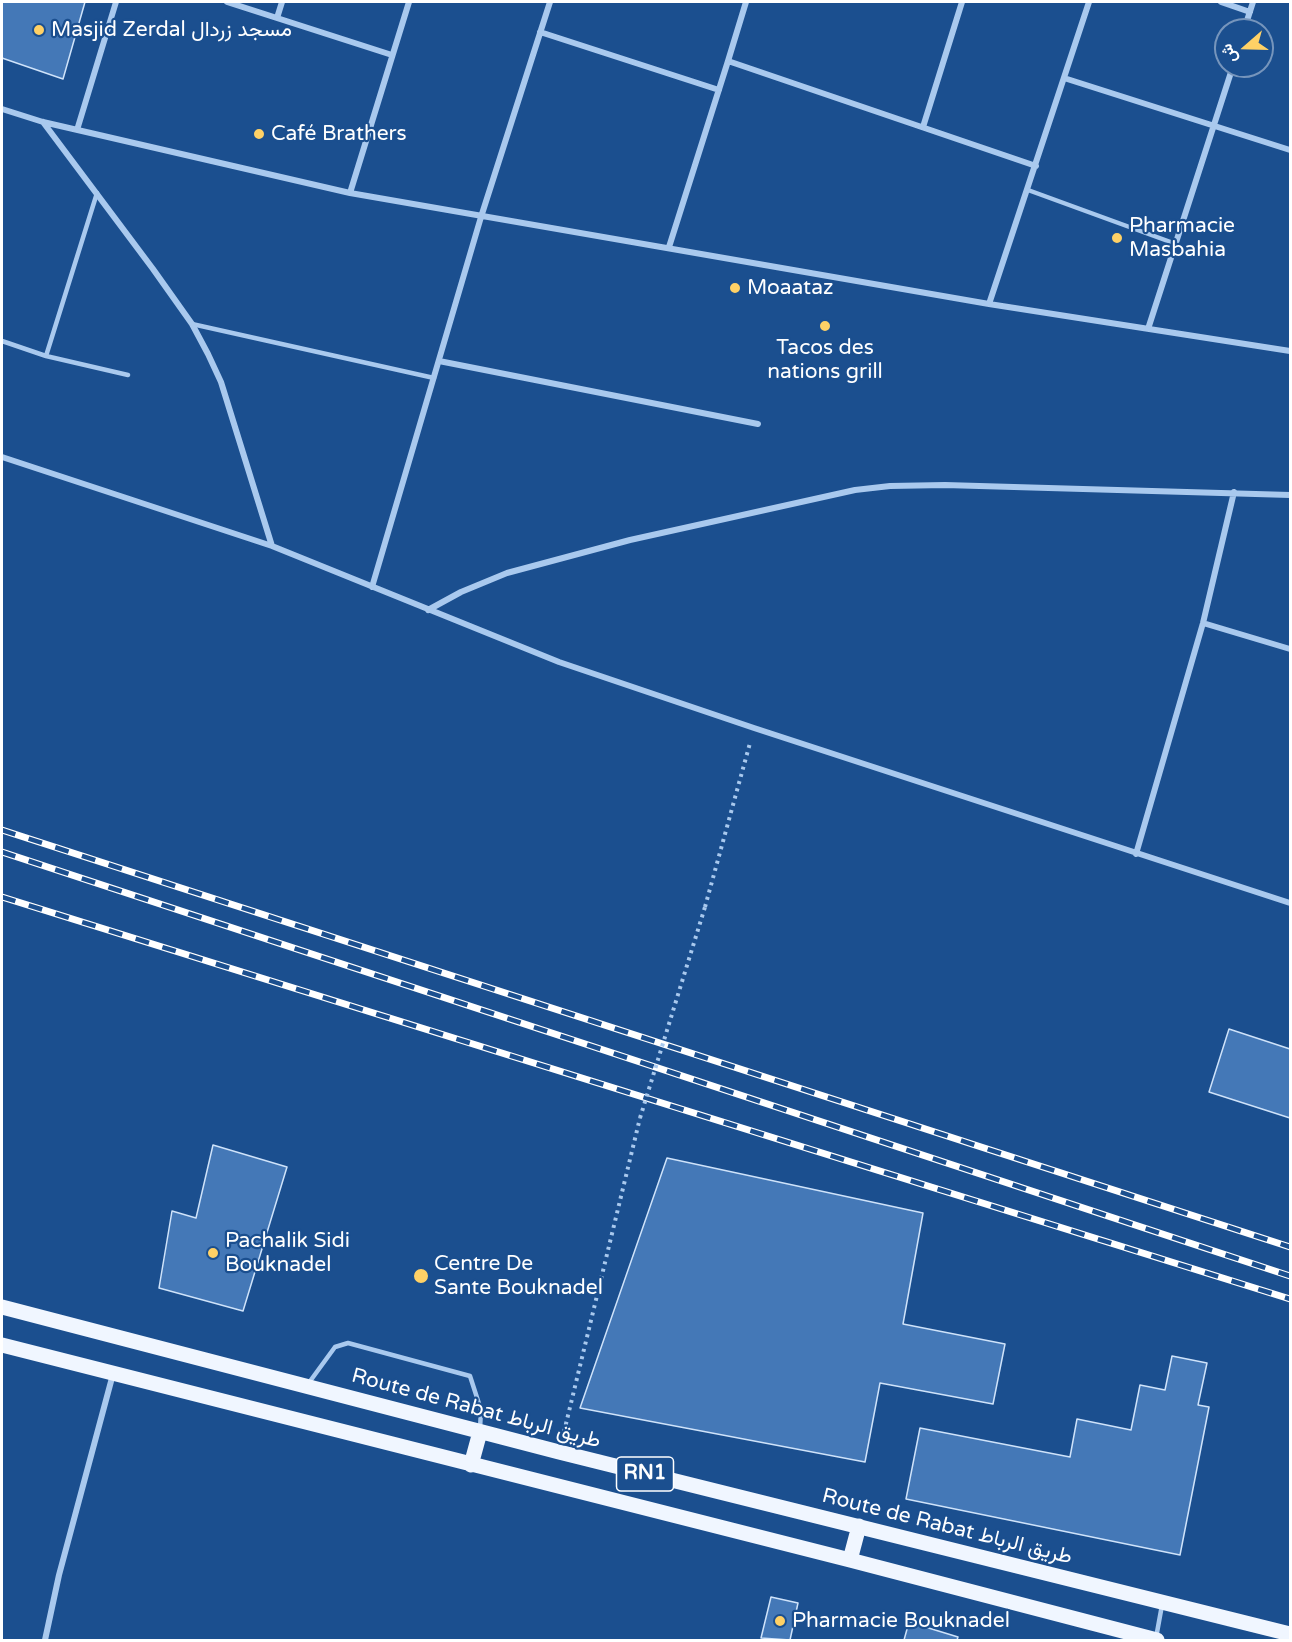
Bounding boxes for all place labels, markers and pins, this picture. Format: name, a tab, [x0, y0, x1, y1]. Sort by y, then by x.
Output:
place label: Masjid Zerdal مسجد زردال	[51, 17, 292, 43]
marker: Masjid Zerdal مسجد زردال	[32, 23, 46, 37]
place label: Café Brathers	[271, 121, 407, 147]
marker: Café Brathers	[252, 127, 266, 141]
place label: Pharmacie Masbahia	[1129, 213, 1235, 263]
marker: Pharmacie Masbahia	[1110, 231, 1124, 245]
place label: Moaataz	[747, 275, 833, 301]
marker: Moaataz	[728, 281, 742, 295]
marker: Tacos des nations grill	[818, 319, 832, 333]
place label: Tacos des nations grill	[767, 335, 883, 385]
place label: Pachalik Sidi Bouknadel	[225, 1228, 350, 1278]
marker: Pachalik Sidi Bouknadel	[206, 1246, 220, 1260]
place label: Centre De Sante Bouknadel	[434, 1251, 603, 1301]
marker: Centre De Sante Bouknadel	[412, 1267, 430, 1285]
place label: Pharmacie Bouknadel	[792, 1608, 1010, 1634]
marker: Pharmacie Bouknadel	[773, 1614, 787, 1628]

